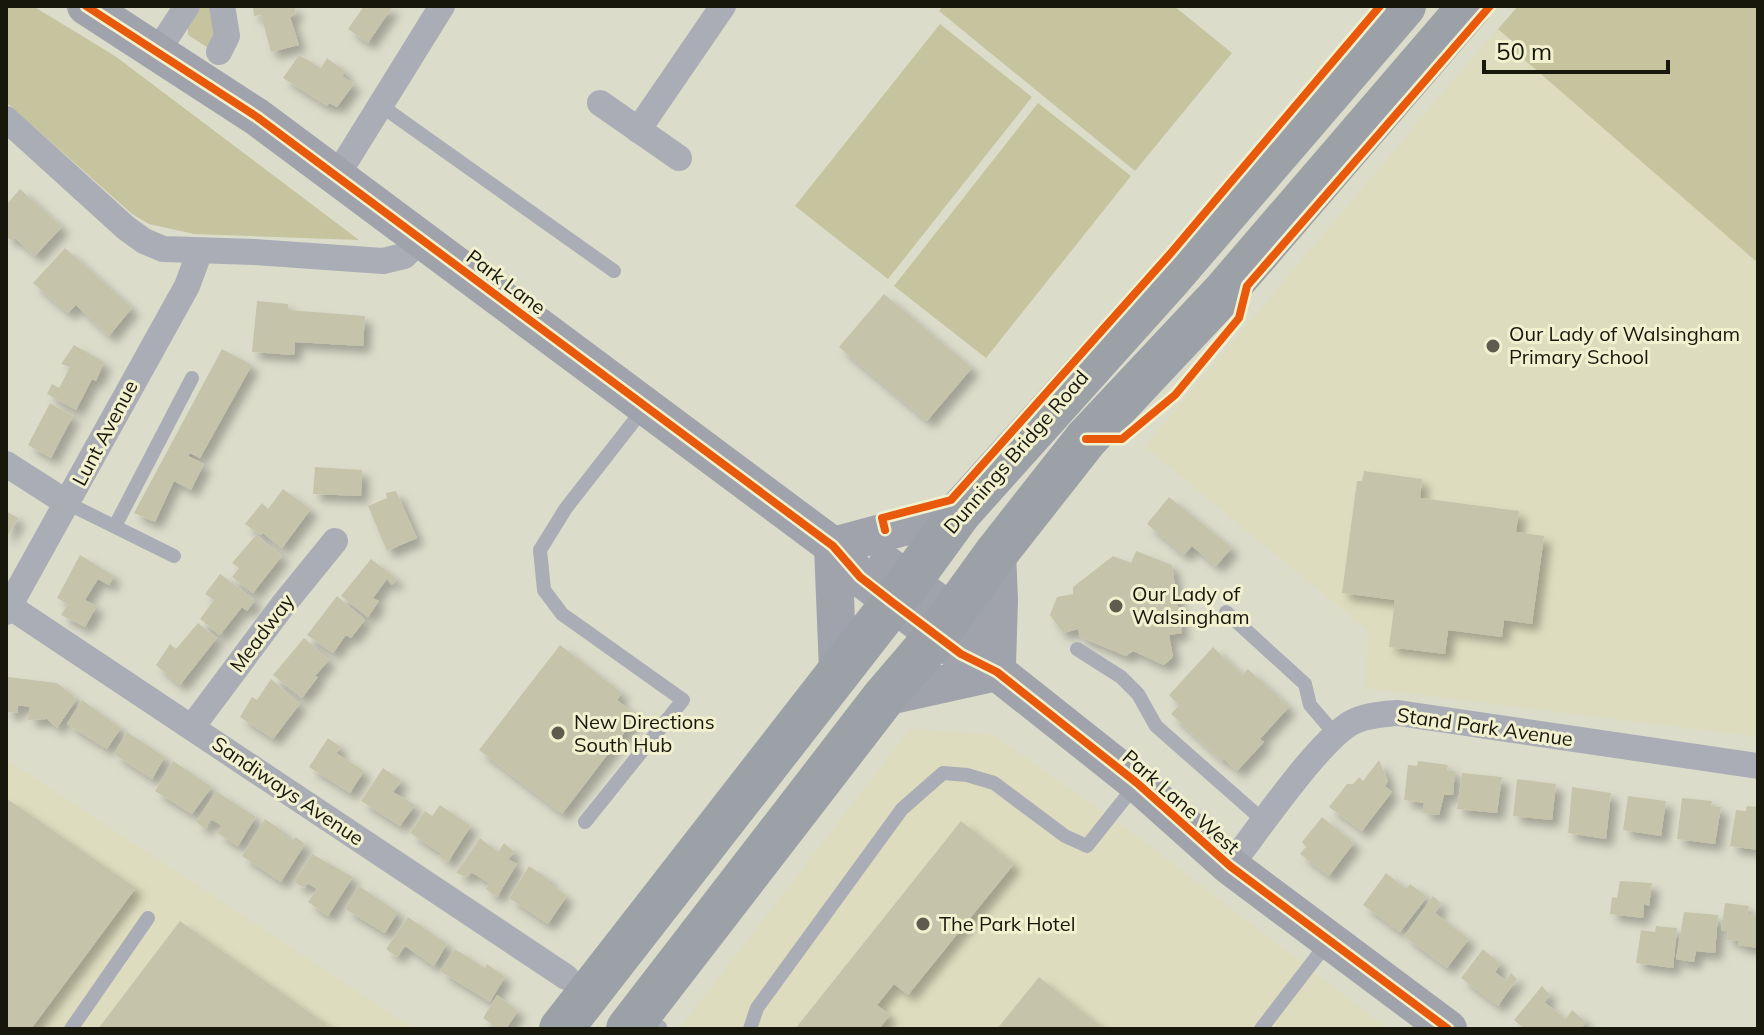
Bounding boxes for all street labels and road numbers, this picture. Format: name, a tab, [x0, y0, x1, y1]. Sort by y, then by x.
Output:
street label: Park Lane	[462, 244, 551, 320]
street label: Dunnings Bridge Road	[938, 365, 1093, 539]
street label: Lunt Avenue	[66, 376, 143, 490]
street label: Meadway	[224, 588, 299, 677]
street label: Stand Park Avenue	[1396, 702, 1575, 751]
street label: Sandiways Avenue	[208, 731, 369, 851]
street label: Park Lane West	[1118, 744, 1245, 859]

